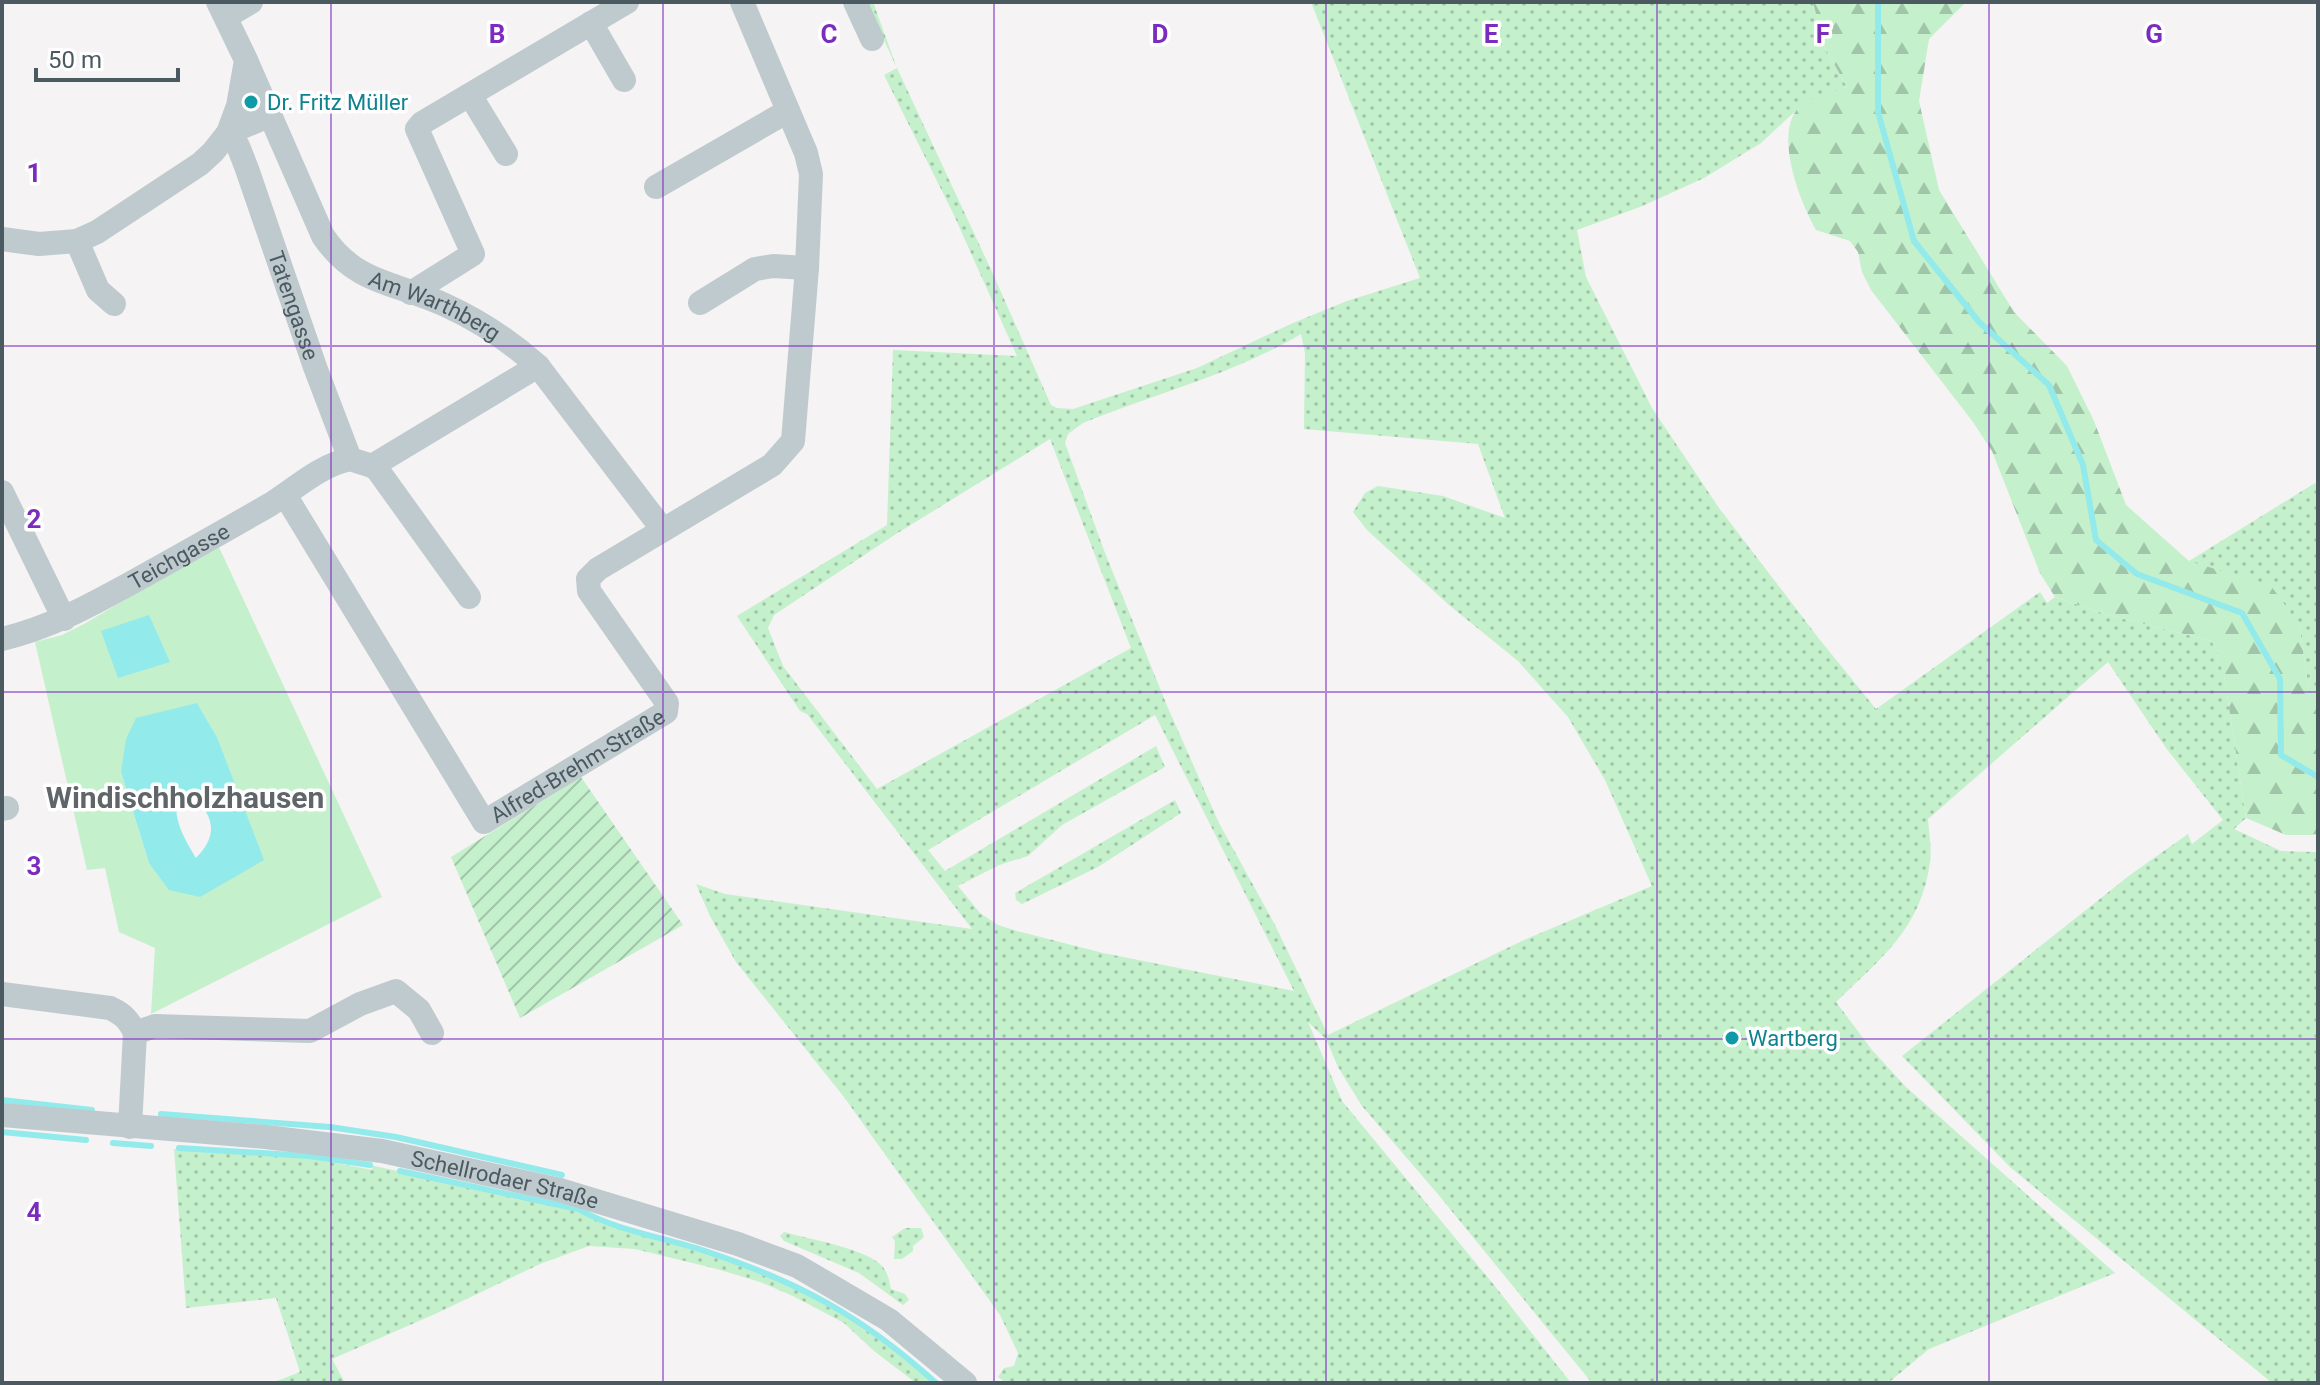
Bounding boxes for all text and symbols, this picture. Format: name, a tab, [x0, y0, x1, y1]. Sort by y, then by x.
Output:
text: B	[489, 19, 505, 49]
text: C	[820, 19, 838, 49]
text: D	[1152, 19, 1168, 49]
text: E	[1484, 19, 1499, 49]
text: F	[1816, 19, 1830, 49]
text: G	[2145, 19, 2163, 49]
scale bar	[36, 32, 178, 82]
text: 50 m	[48, 46, 102, 74]
place label: Dr. Fritz Müller	[267, 90, 409, 115]
marker: Dr. Fritz Müller	[242, 93, 260, 111]
text: 1	[27, 158, 41, 188]
street label: Tatengasse	[263, 248, 324, 363]
street label: Am Warthberg	[365, 266, 505, 346]
text: 2	[27, 504, 41, 534]
street label: Teichgasse	[124, 518, 234, 595]
street label: Alfred-Brehm-Straße	[486, 704, 669, 828]
district label: Windischholzhausen	[46, 780, 324, 815]
text: 3	[27, 851, 41, 881]
place label: Wartberg	[1748, 1026, 1838, 1051]
marker: Wartberg	[1723, 1029, 1741, 1047]
street label: Schellrodaer Straße	[409, 1146, 602, 1214]
text: 4	[27, 1197, 42, 1227]

